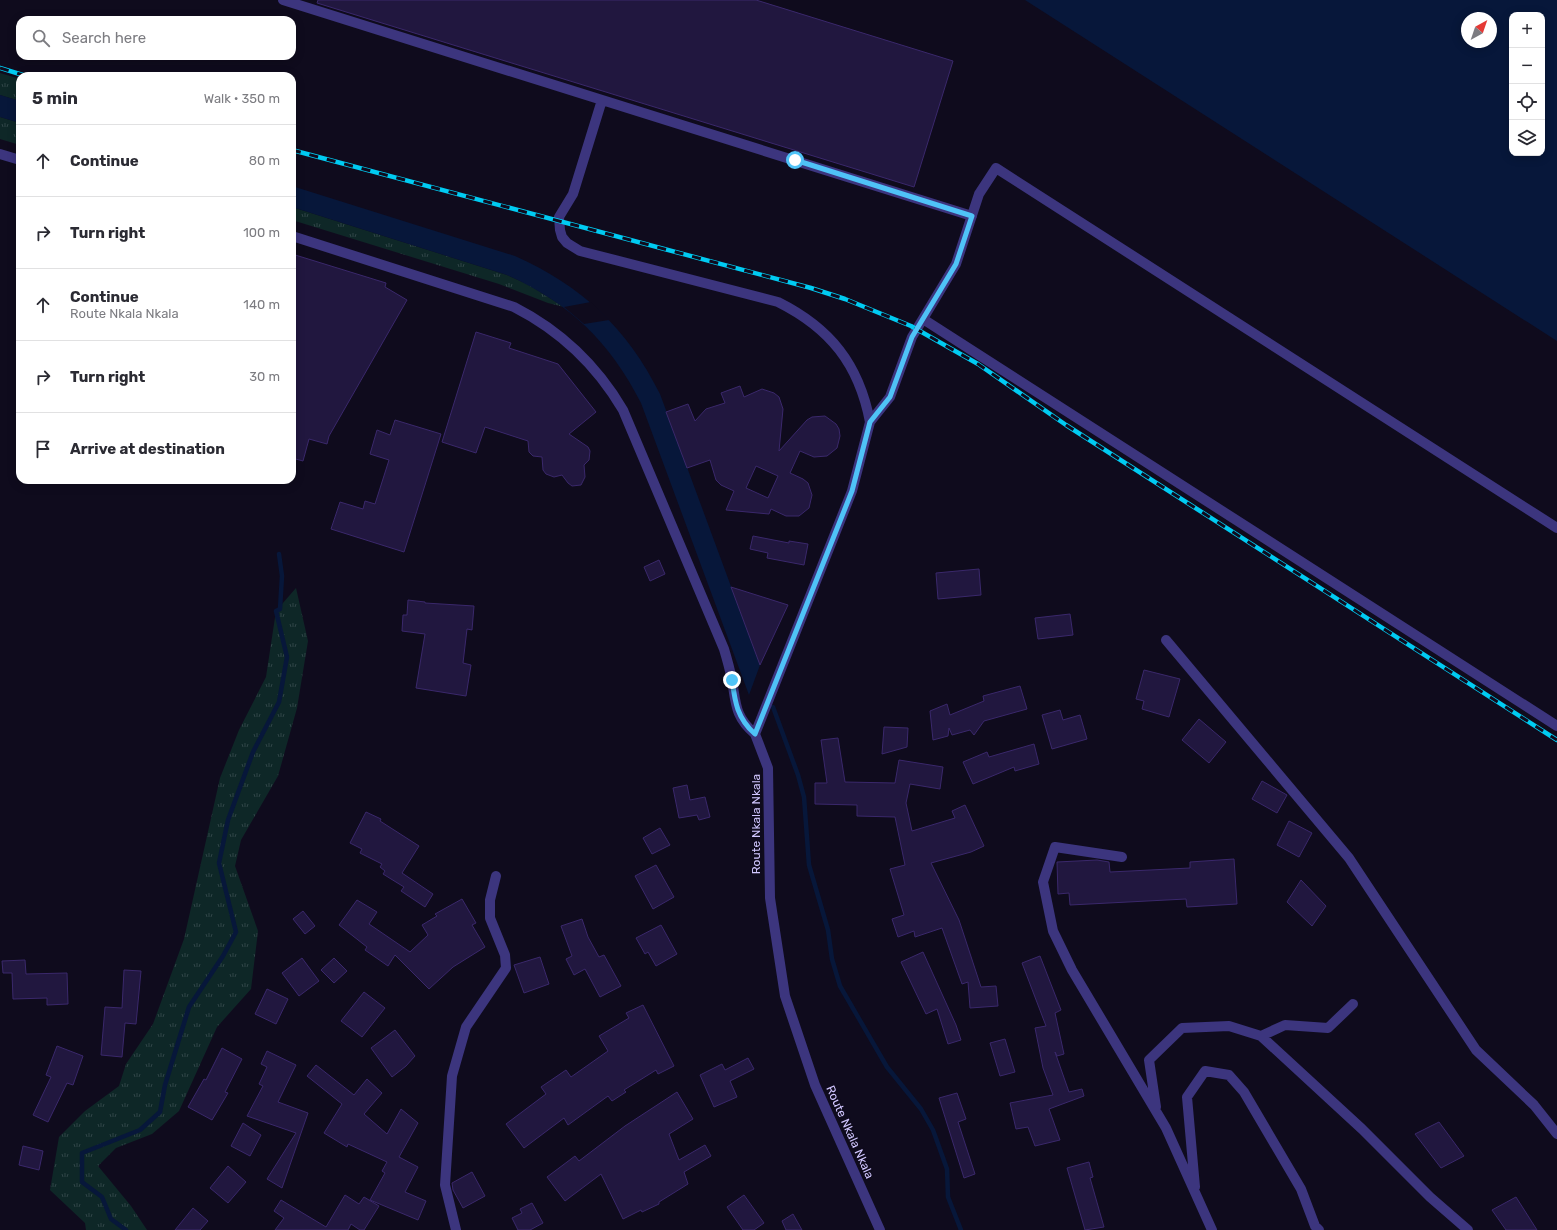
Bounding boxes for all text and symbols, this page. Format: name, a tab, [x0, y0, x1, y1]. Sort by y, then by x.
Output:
north arrow	[1461, 12, 1497, 48]
map controls	[1509, 12, 1545, 156]
button: +	[1509, 12, 1545, 48]
search box	[16, 16, 296, 60]
icon: search	[30, 27, 52, 49]
text: Search here	[62, 29, 146, 47]
button: −	[1509, 48, 1545, 84]
button: locate	[1509, 84, 1545, 120]
text: 5 min	[32, 88, 78, 108]
text: Walk · 350 m	[204, 91, 280, 106]
button: layers	[1509, 120, 1545, 156]
icon: ahead	[32, 150, 54, 172]
route start	[786, 151, 804, 169]
text: Continue	[70, 152, 139, 170]
text: 80 m	[249, 153, 280, 168]
icon: right	[32, 222, 54, 244]
text: Turn right	[70, 224, 145, 242]
text: 100 m	[243, 225, 280, 240]
text: Continue	[70, 288, 139, 306]
icon: ahead	[32, 294, 54, 316]
text: 140 m	[243, 297, 280, 312]
text: Route Nkala Nkala	[70, 306, 179, 321]
icon: right	[32, 366, 54, 388]
text: Turn right	[70, 368, 145, 386]
text: 30 m	[249, 369, 280, 384]
icon: arrive	[32, 438, 54, 460]
text: Arrive at destination	[70, 440, 225, 458]
route end	[723, 671, 741, 689]
street label: Route Nkala Nkala	[749, 774, 763, 874]
street label: Route Nkala Nkala	[823, 1083, 877, 1181]

